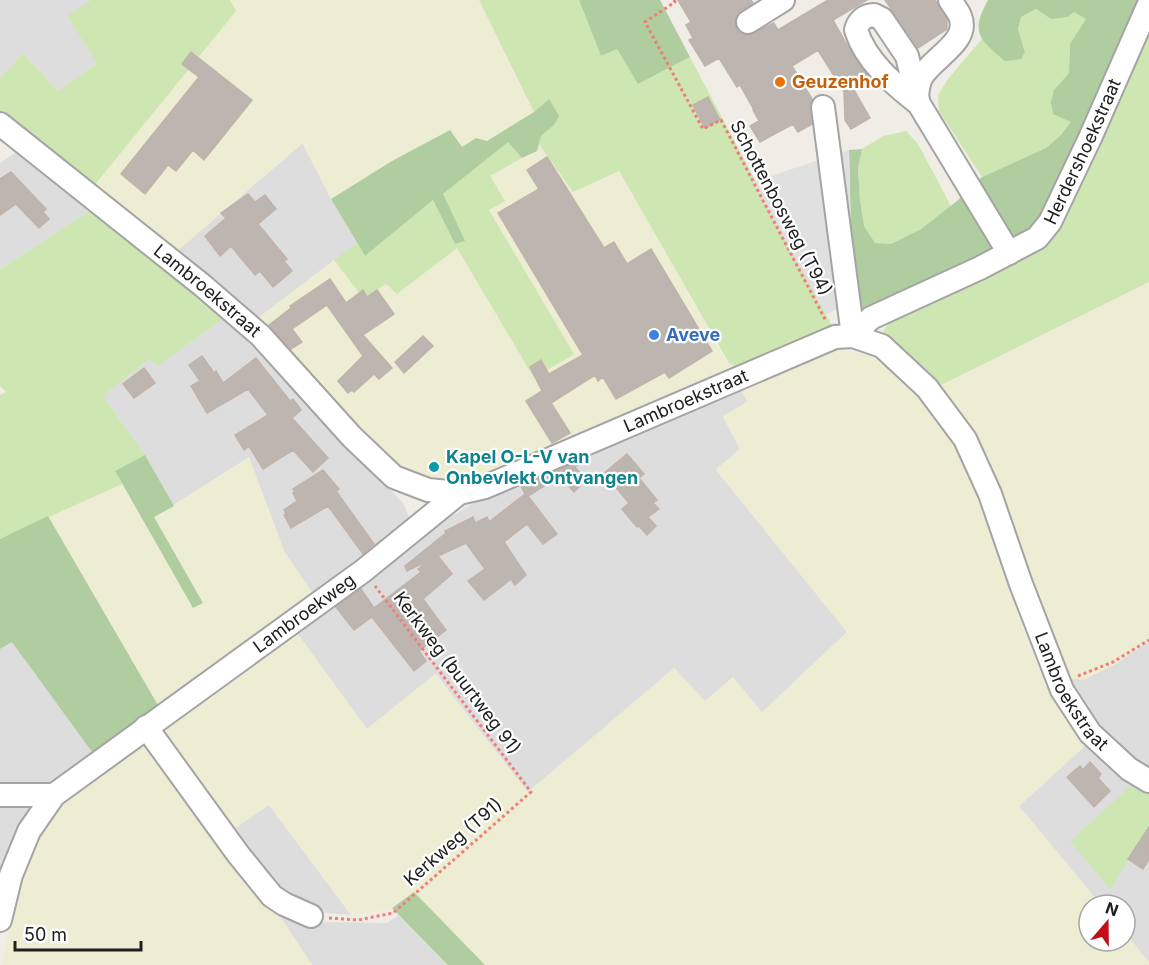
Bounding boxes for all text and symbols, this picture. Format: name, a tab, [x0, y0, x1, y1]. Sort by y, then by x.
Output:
place label: Geuzenhof	[792, 71, 889, 92]
marker: Geuzenhof	[773, 75, 787, 89]
street label: Herdershoekstraat	[1039, 75, 1125, 228]
street label: Schottenbosweg (T94)	[726, 117, 837, 299]
street label: Lambroekstraat	[150, 240, 265, 341]
place label: Aveve	[666, 324, 721, 345]
marker: Aveve	[647, 328, 661, 342]
street label: Lambroekstraat	[620, 365, 751, 436]
place label: Kapel O-L-V van Onbevlekt Ontvangen	[446, 446, 638, 488]
marker: Kapel O-L-V van Onbevlekt Ontvangen	[427, 460, 441, 474]
street label: Lambroekweg	[249, 569, 359, 657]
street label: Kerkweg (buurtweg 91)	[389, 587, 525, 758]
street label: Lambroekstraat	[1031, 629, 1113, 755]
street label: Kerkweg (T91)	[399, 793, 506, 890]
north arrow	[1077, 893, 1137, 953]
text: N	[1103, 897, 1121, 920]
scale bar	[15, 914, 141, 952]
text: 50 m	[24, 924, 67, 945]

